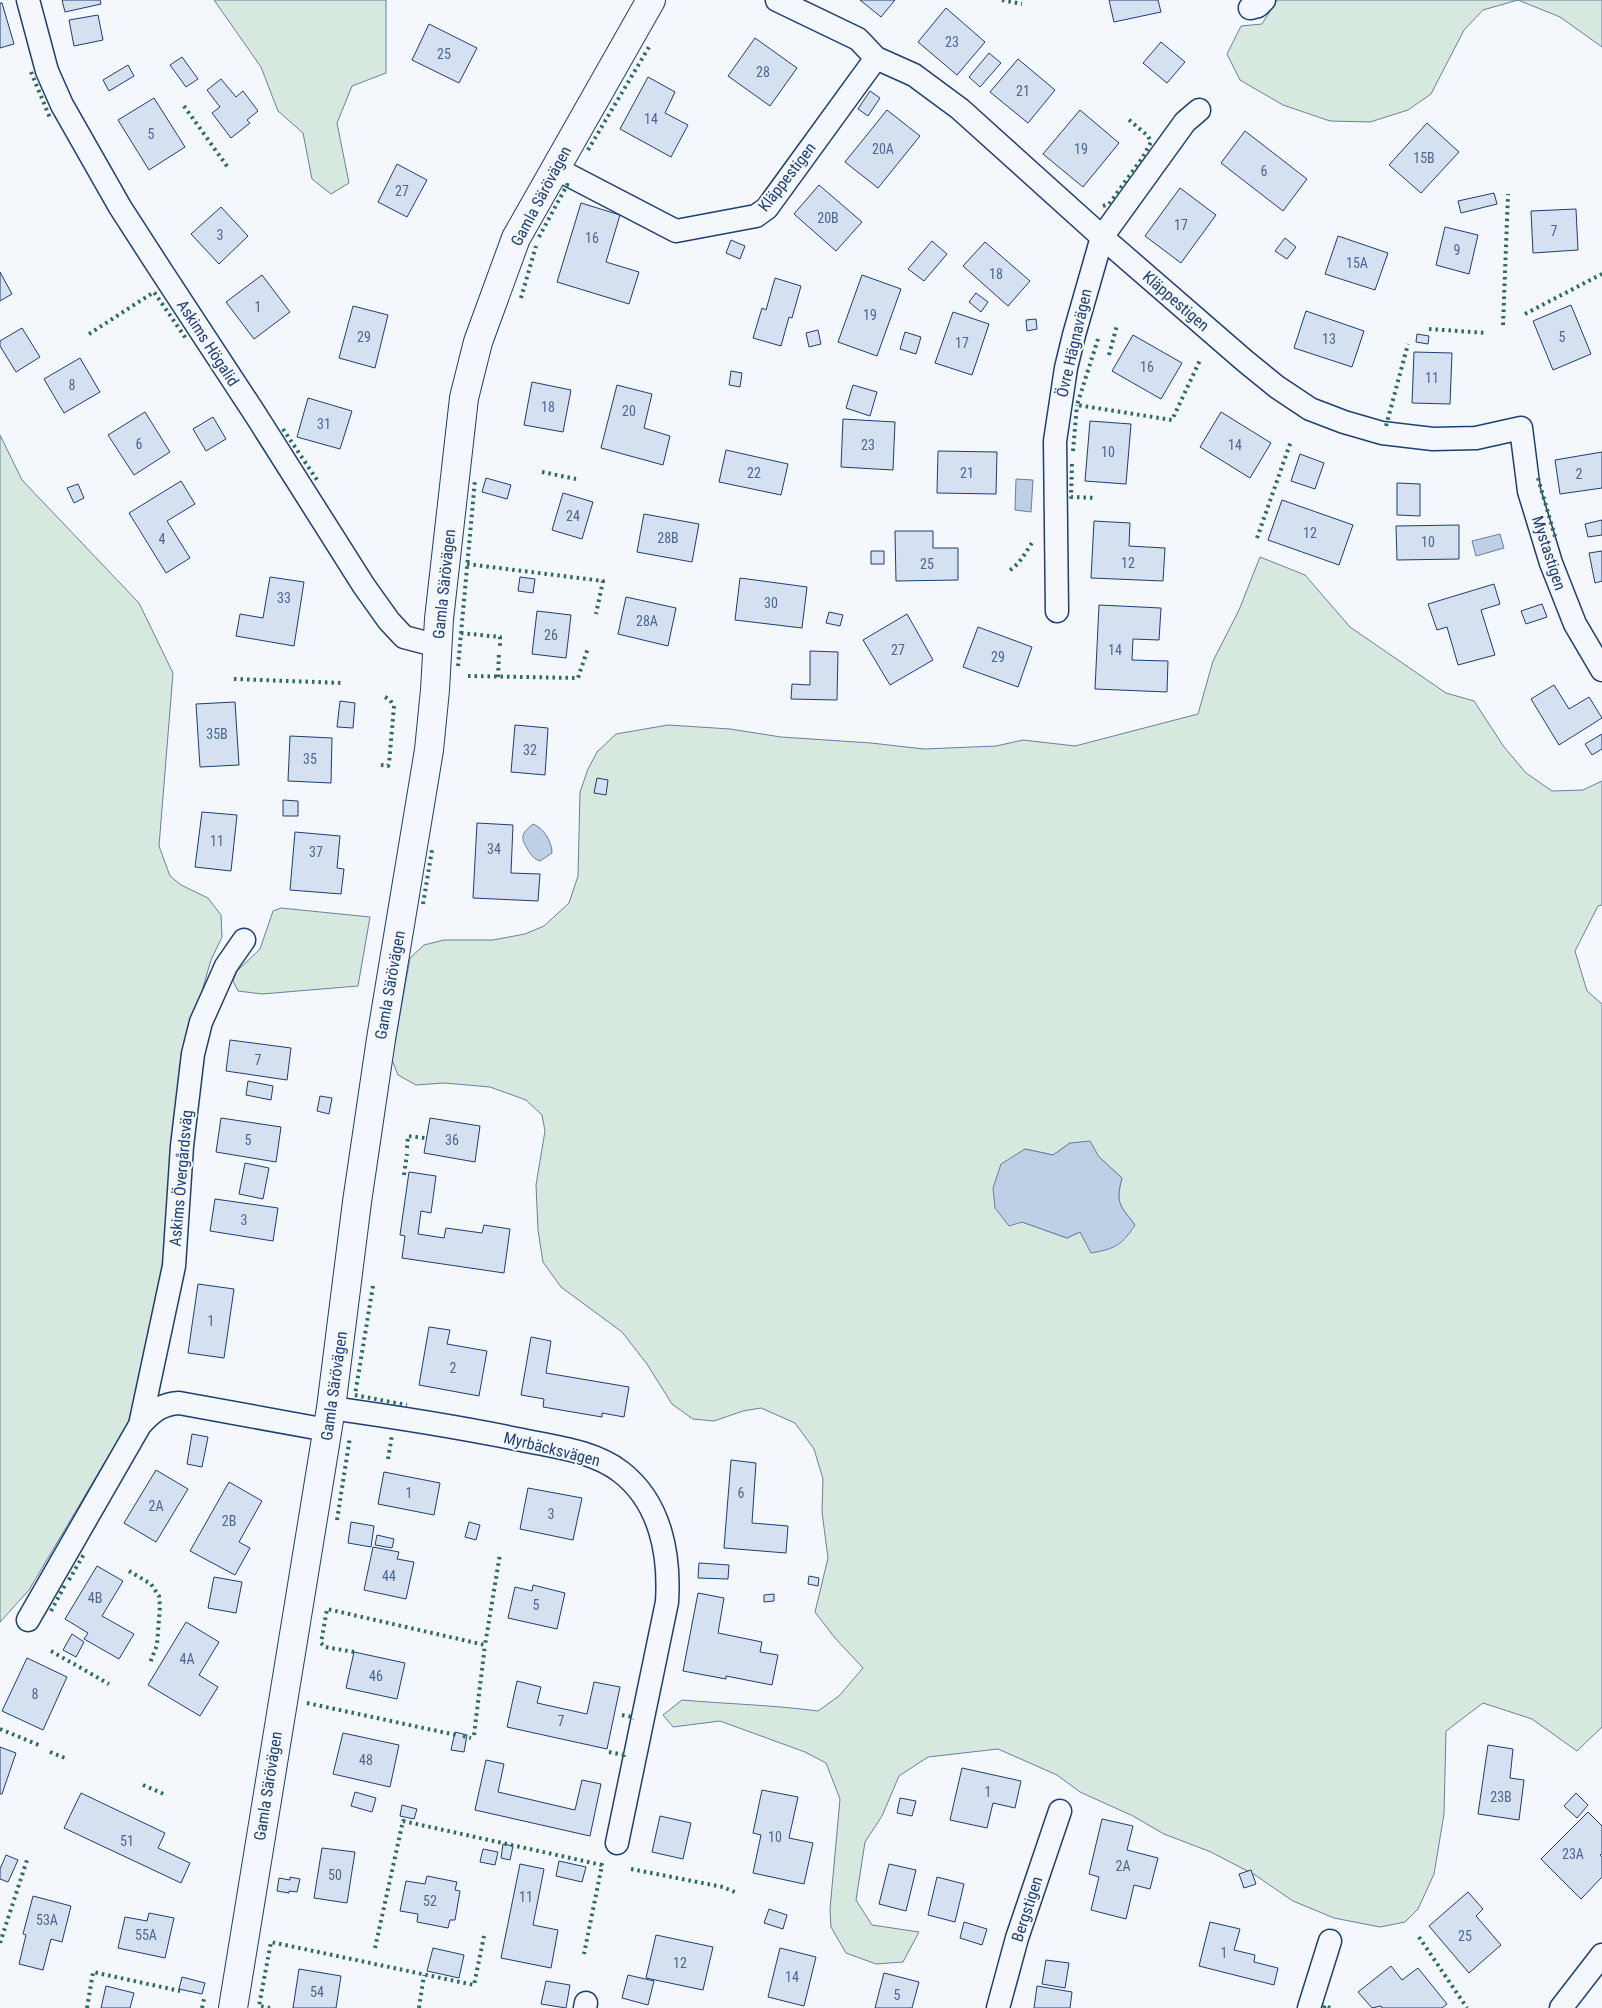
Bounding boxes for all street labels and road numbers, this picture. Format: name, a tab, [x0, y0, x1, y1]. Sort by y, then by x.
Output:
street label: Kläppestigen	[754, 139, 820, 215]
street label: Gamla Särövägen	[507, 143, 575, 249]
street label: Kläppestigen	[1139, 267, 1213, 335]
street label: Övre Hägnavägen	[1052, 287, 1096, 399]
street label: Askims Högalid	[173, 296, 243, 390]
street label: Mystastigen	[1528, 513, 1570, 593]
street label: Gamla Särövägen	[429, 528, 459, 640]
street label: Gamla Särövägen	[371, 929, 409, 1041]
street label: Askims Övergårdsväg	[166, 1109, 196, 1247]
street label: Gamla Särövägen	[317, 1330, 351, 1442]
street label: Myrbäcksvägen	[502, 1428, 602, 1470]
street label: Gamla Särövägen	[250, 1730, 286, 1842]
street label: Bergstigen	[1008, 1874, 1046, 1944]

